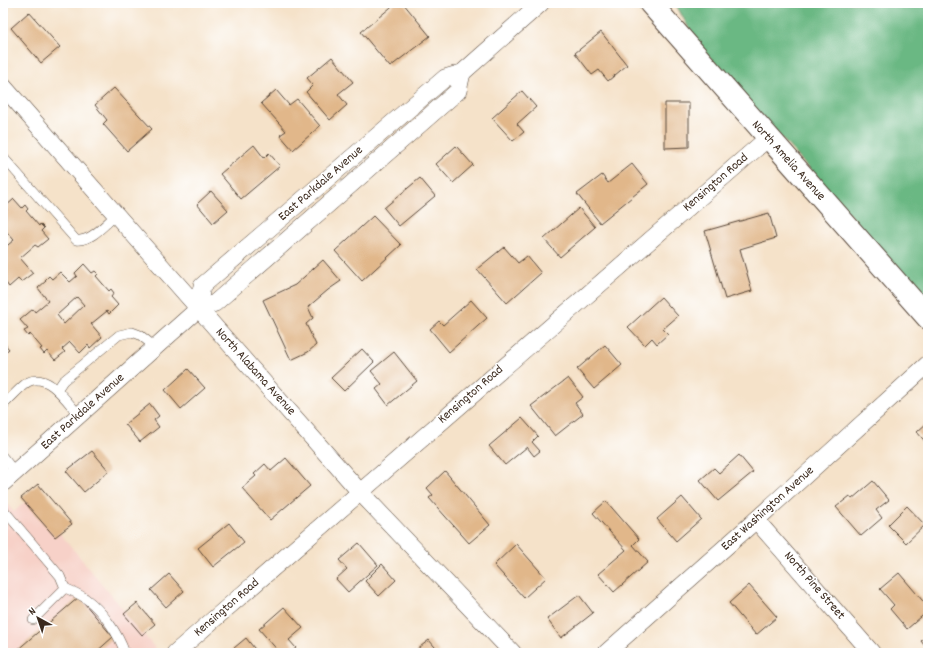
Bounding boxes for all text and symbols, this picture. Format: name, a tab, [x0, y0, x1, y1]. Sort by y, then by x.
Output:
street label: North Amelia Avenue	[747, 117, 830, 206]
street label: East Parkdale Avenue	[274, 142, 368, 226]
street label: Kensington Road	[679, 149, 753, 217]
street label: North Alabama Avenue	[210, 324, 300, 420]
street label: Kensington Road	[434, 361, 508, 429]
street label: East Parkdale Avenue	[37, 369, 129, 455]
street label: East Washington Avenue	[717, 462, 819, 556]
street label: North Pine Street	[779, 548, 849, 625]
street label: Kensington Road	[190, 574, 264, 642]
north arrow	[18, 598, 58, 638]
text: N	[26, 604, 41, 620]

